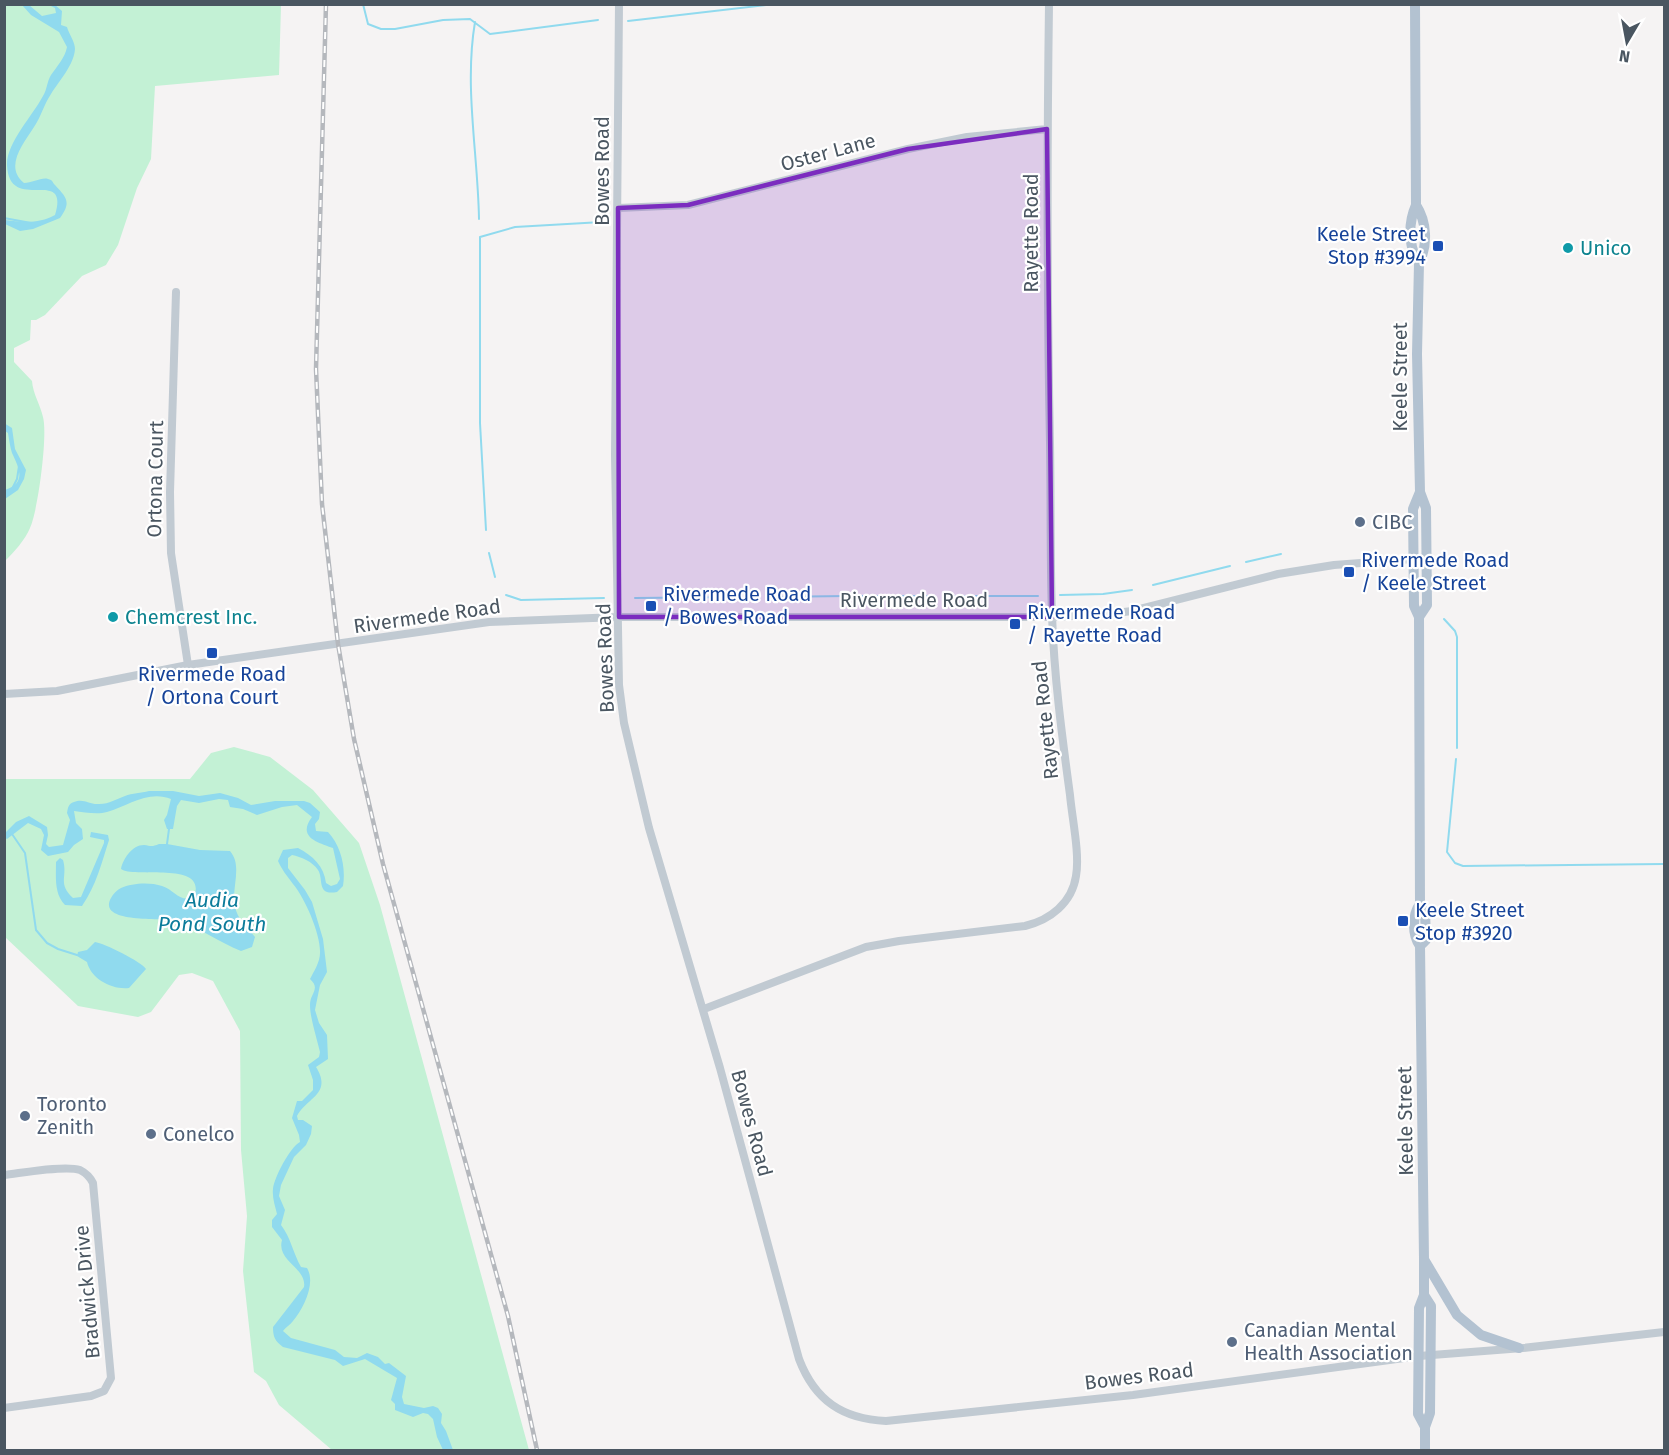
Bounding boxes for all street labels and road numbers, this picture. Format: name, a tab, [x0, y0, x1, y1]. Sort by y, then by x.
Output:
street label: Bowes Road	[590, 116, 614, 226]
street label: Oster Lane	[778, 128, 878, 176]
street label: Rayette Road	[1019, 173, 1043, 293]
street label: Keele Street	[1388, 321, 1412, 432]
street label: Ortona Court	[142, 419, 168, 538]
street label: Rivermede Road	[840, 588, 988, 612]
street label: Rivermede Road	[352, 594, 502, 638]
street label: Bowes Road	[591, 603, 619, 713]
street label: Rayette Road	[1027, 659, 1063, 781]
street label: Keele Street	[1392, 1065, 1418, 1176]
street label: Bowes Road	[726, 1067, 778, 1179]
street label: Bradwick Drive	[69, 1224, 105, 1360]
street label: Bowes Road	[1083, 1357, 1195, 1395]

